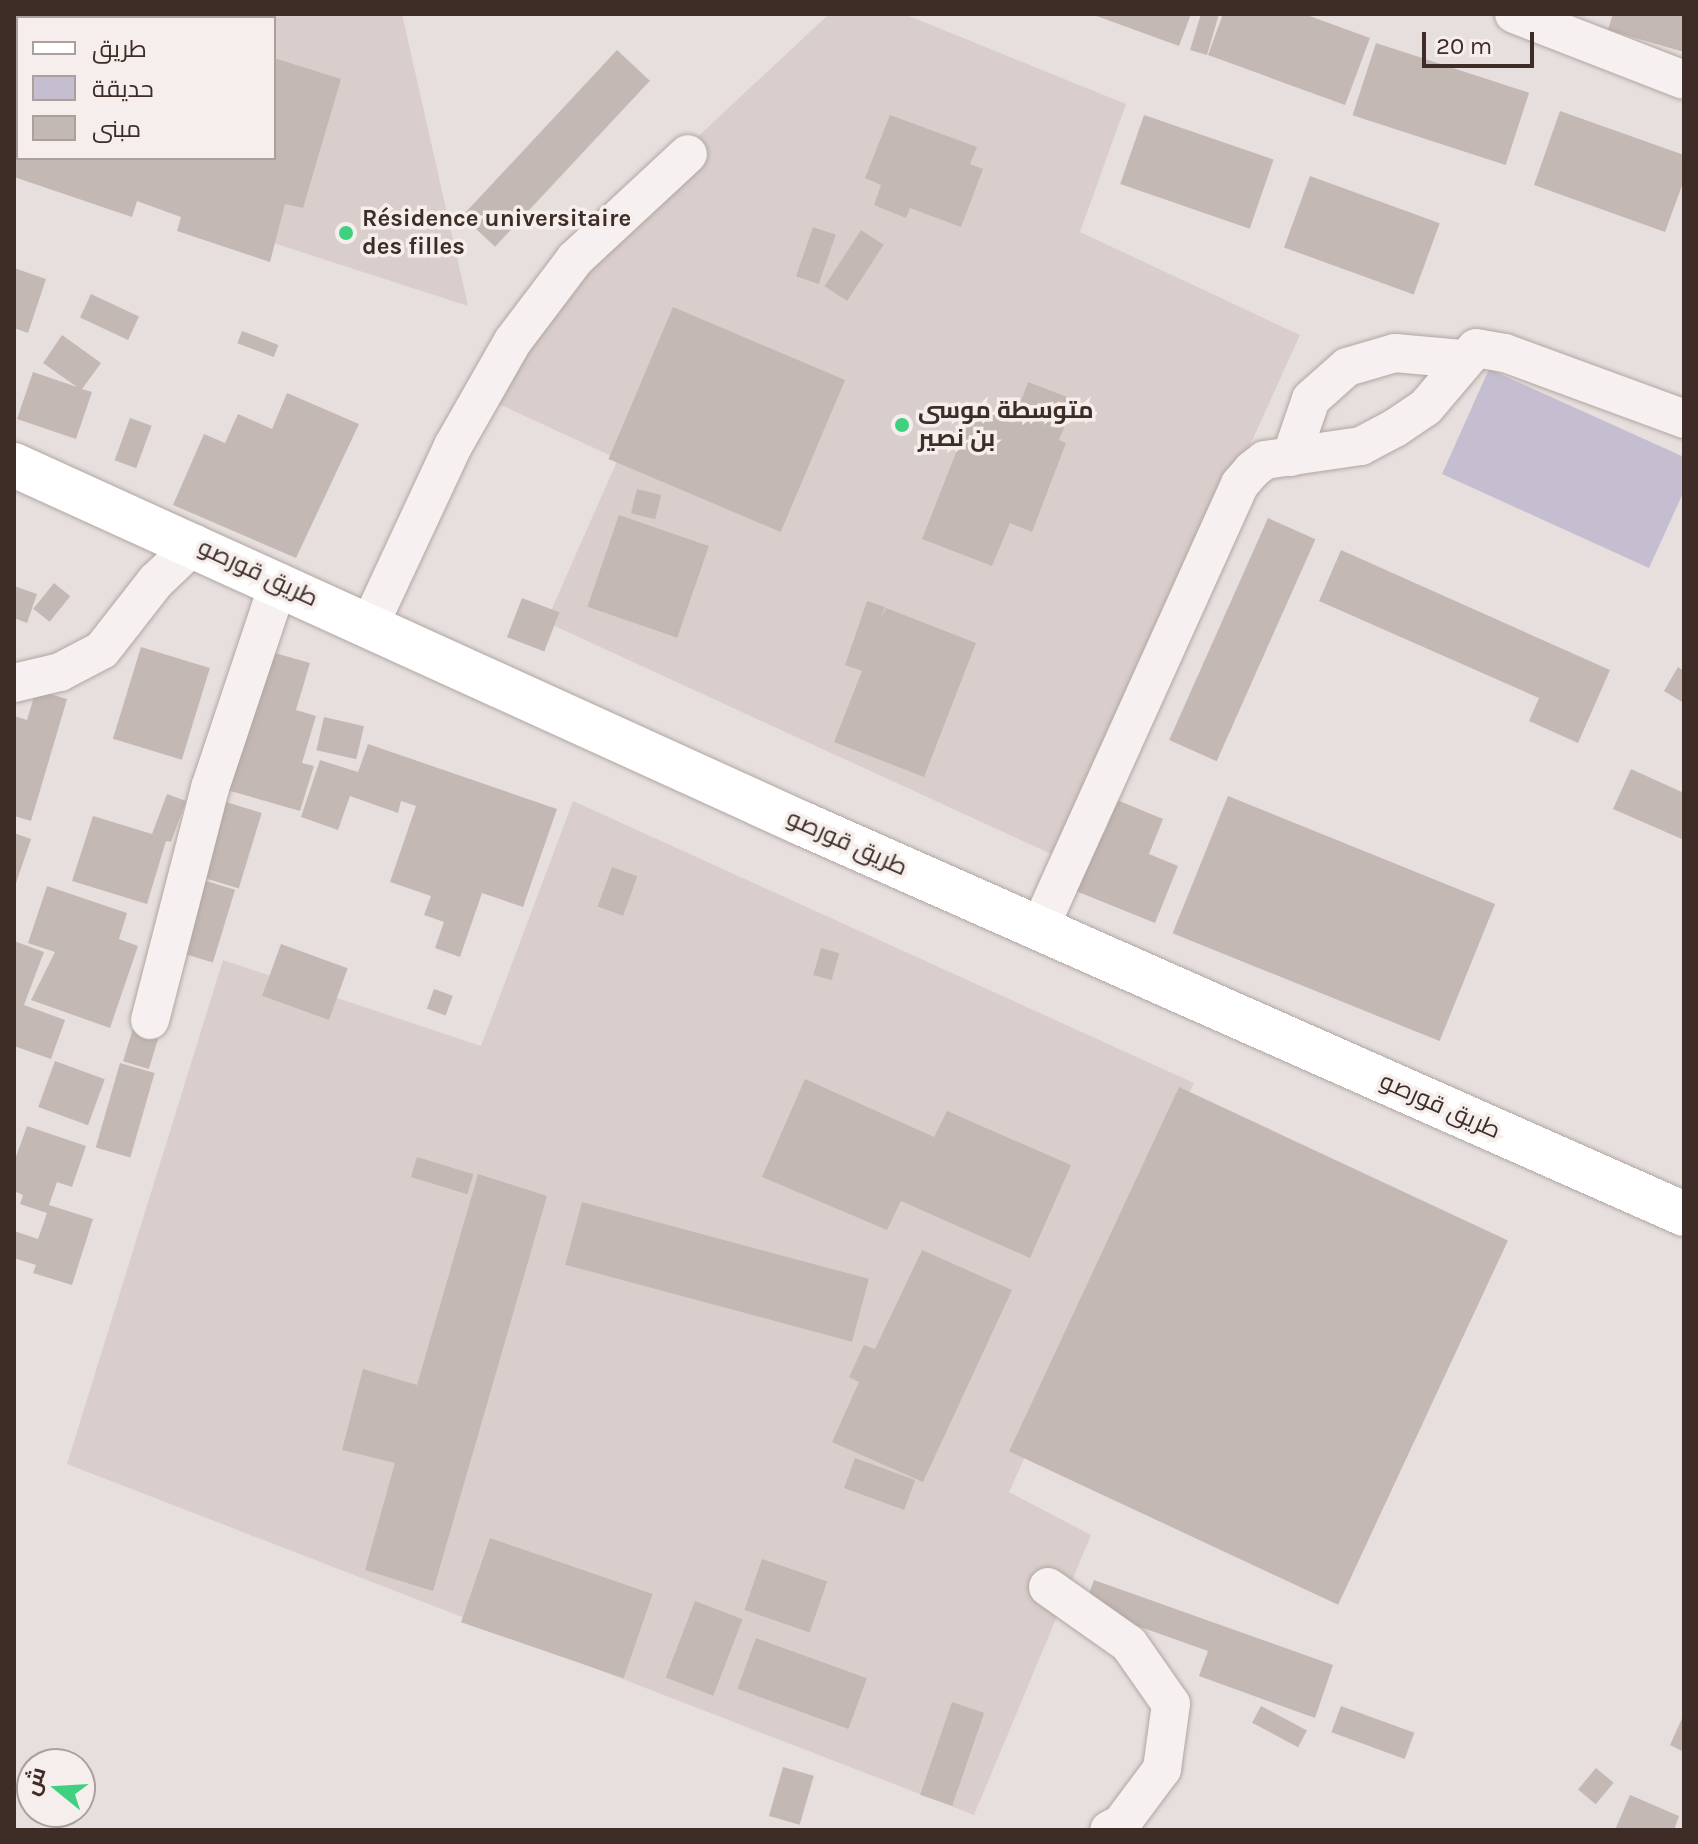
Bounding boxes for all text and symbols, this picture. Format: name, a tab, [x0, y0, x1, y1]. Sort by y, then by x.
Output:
legend	[16, 16, 276, 160]
scale bar	[1426, 16, 1538, 66]
text: 20 m	[1436, 32, 1492, 60]
text: طريق	[92, 35, 147, 63]
text: حديقة	[92, 75, 154, 103]
text: مبنى	[92, 115, 141, 143]
place label: Résidence universitaire des filles	[362, 205, 631, 261]
marker: Résidence universitaire des filles	[337, 224, 355, 242]
place label: متوسطة موسى بن نصير	[918, 397, 1094, 453]
marker: متوسطة موسى بن نصير	[893, 416, 911, 434]
street label: طريق قورصو	[194, 533, 322, 613]
street label: طريق قورصو	[782, 804, 912, 882]
street label: طريق قورصو	[1375, 1067, 1505, 1145]
north arrow	[16, 1748, 96, 1828]
text: ش	[18, 1764, 52, 1799]

